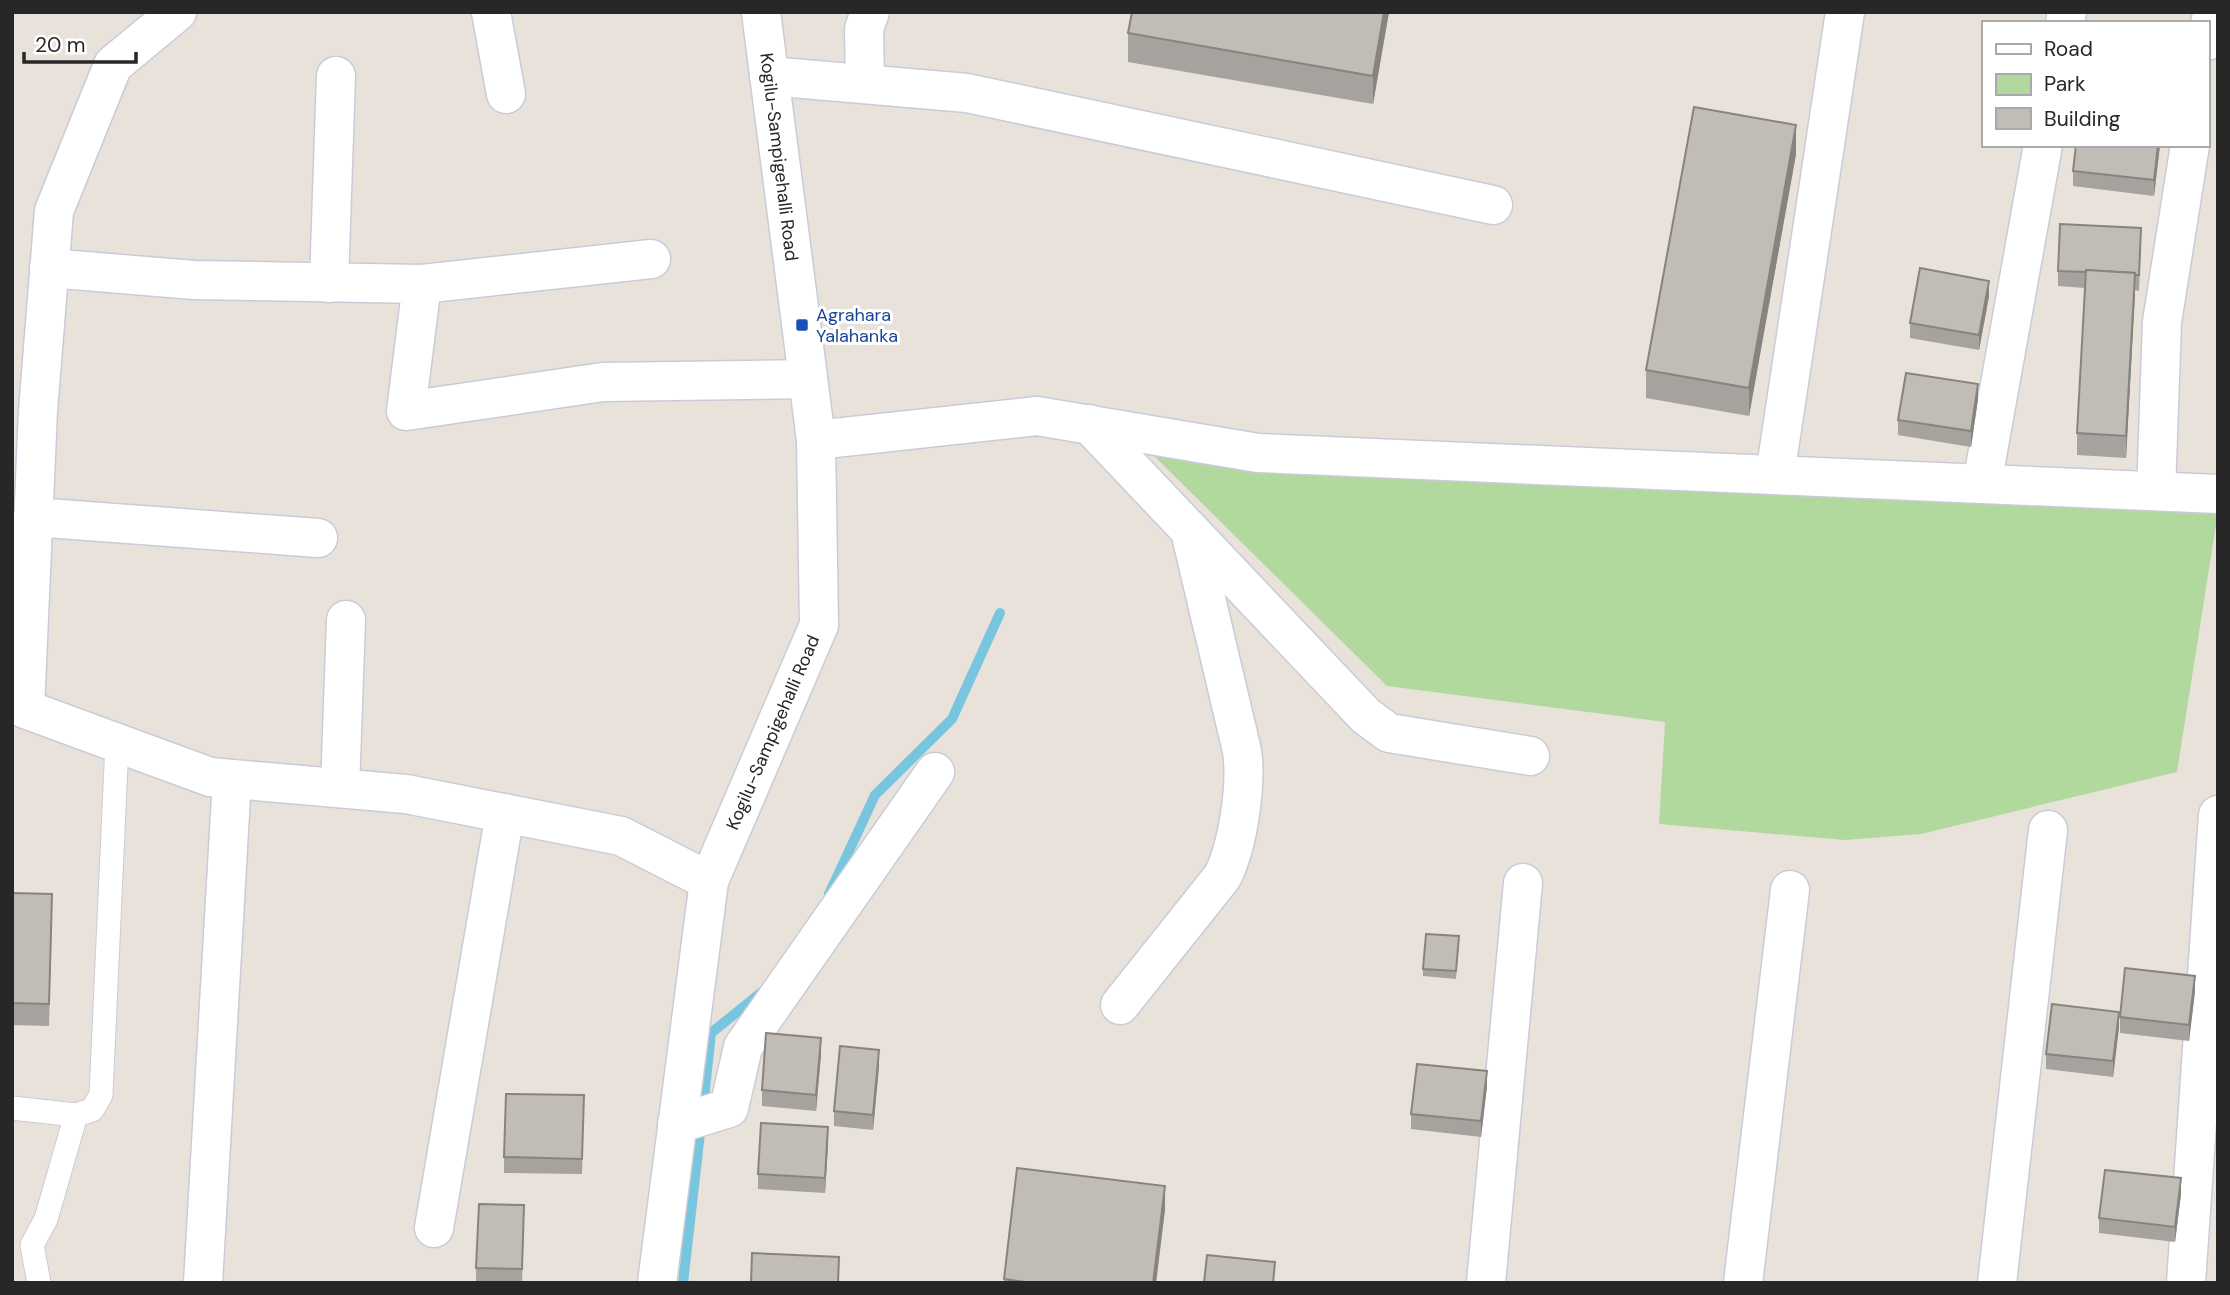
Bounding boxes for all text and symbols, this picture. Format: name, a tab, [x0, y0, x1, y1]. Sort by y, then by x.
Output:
scale bar	[24, 21, 136, 65]
legend	[1982, 21, 2209, 147]
text: 20 m	[35, 31, 86, 59]
text: Road	[2044, 35, 2093, 63]
street label: Kogilu-Sampigehalli Road	[754, 52, 804, 262]
text: Park	[2044, 70, 2086, 98]
text: Building	[2044, 105, 2121, 133]
place label: Agrahara Yalahanka	[816, 303, 898, 348]
marker: Agrahara Yalahanka	[794, 317, 810, 333]
street label: Kogilu-Sampigehalli Road	[720, 631, 825, 834]

